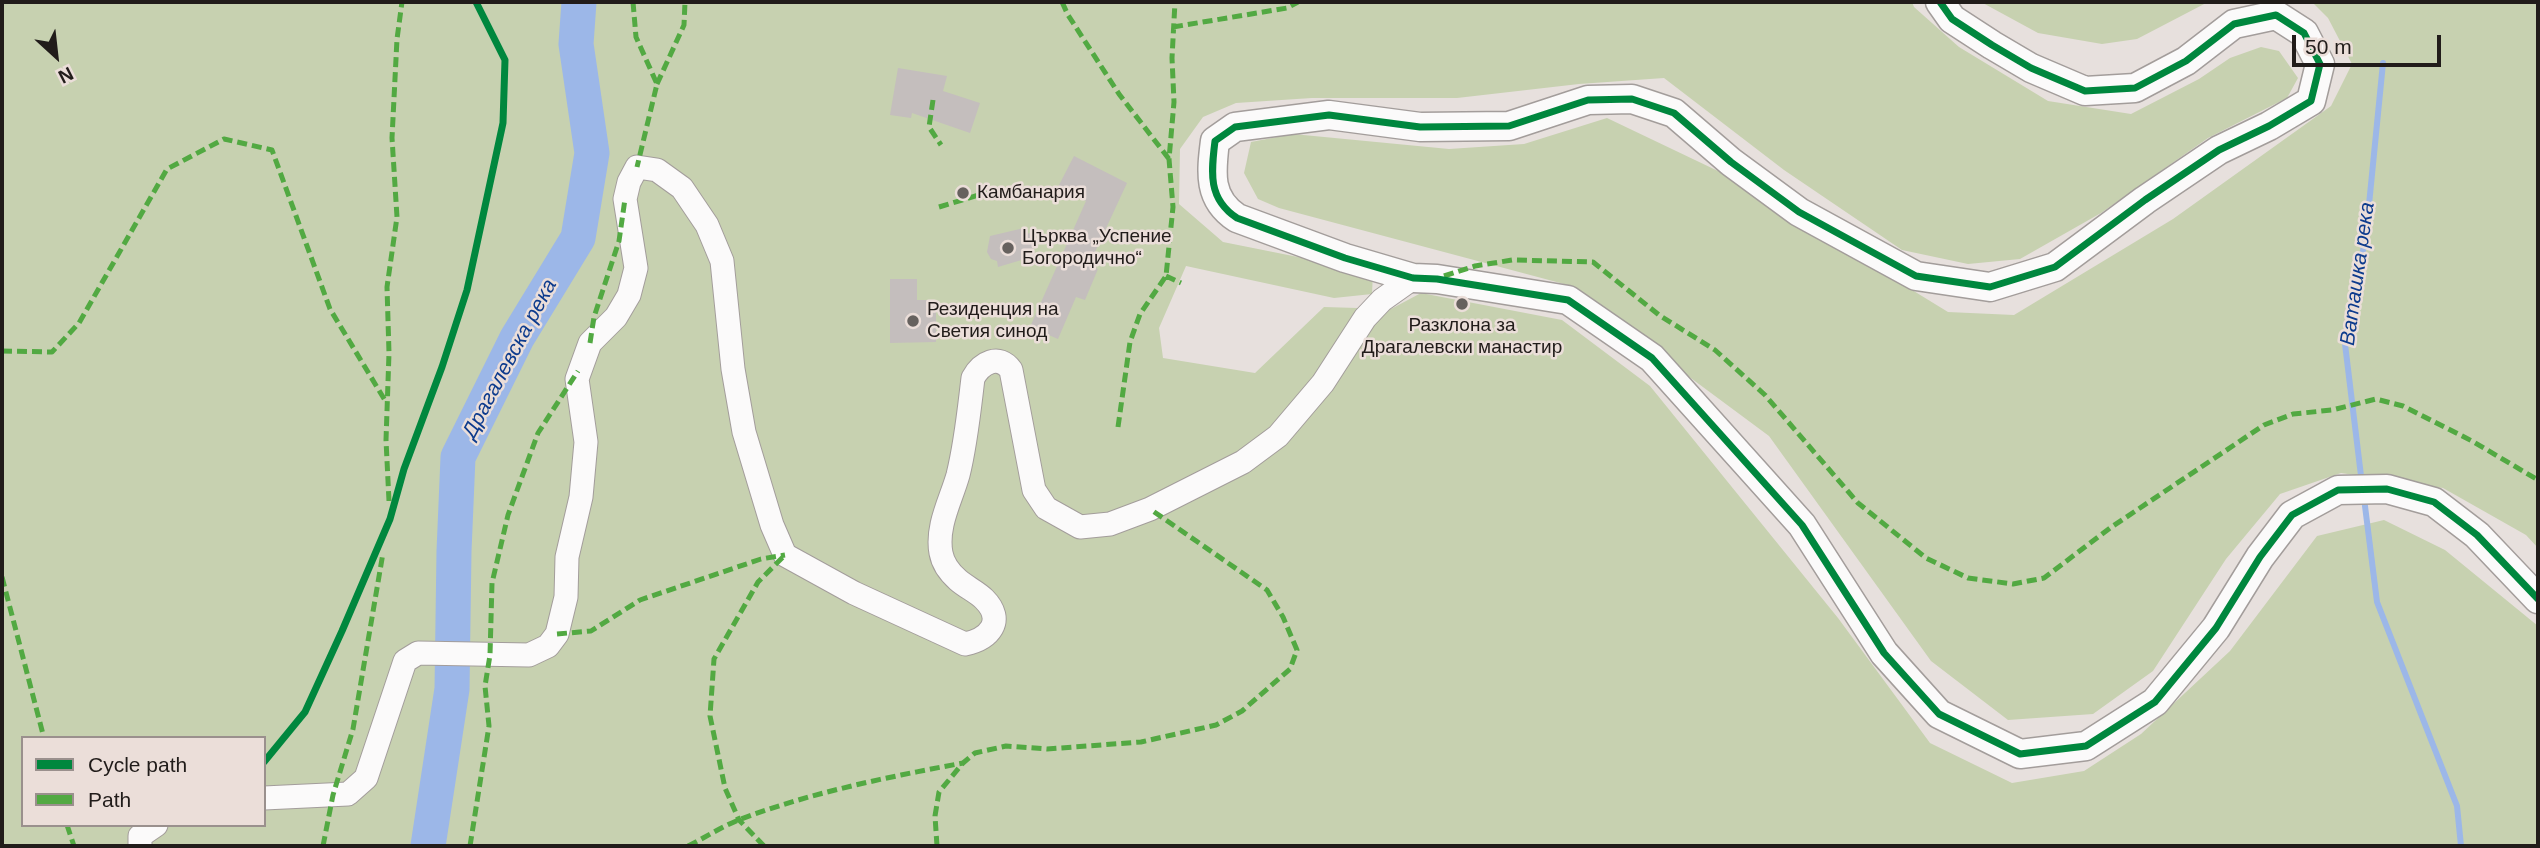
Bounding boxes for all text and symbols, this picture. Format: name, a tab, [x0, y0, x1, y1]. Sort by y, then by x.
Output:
north arrow	[21, 21, 91, 91]
scale bar	[2295, 21, 2444, 65]
text: 50 m	[2305, 35, 2352, 58]
text: N	[55, 63, 77, 88]
place label: Камбанария	[977, 182, 1085, 204]
marker: Камбанария	[955, 185, 971, 201]
water label: Ваташка река	[2335, 201, 2381, 347]
place label: Църква „Успение Богородично“	[1022, 226, 1172, 270]
marker: Църква „Успение Богородично“	[1000, 240, 1016, 256]
water label: Драгалевска река	[457, 275, 563, 443]
marker: Разклона за Драгалевски манастир	[1454, 296, 1470, 312]
place label: Резиденция на Светия синод	[927, 299, 1059, 343]
marker: Резиденция на Светия синод	[905, 313, 921, 329]
place label: Разклона за Драгалевски манастир	[1362, 315, 1562, 359]
legend	[21, 736, 266, 827]
text: Cycle path	[88, 753, 187, 776]
text: Path	[88, 788, 131, 811]

